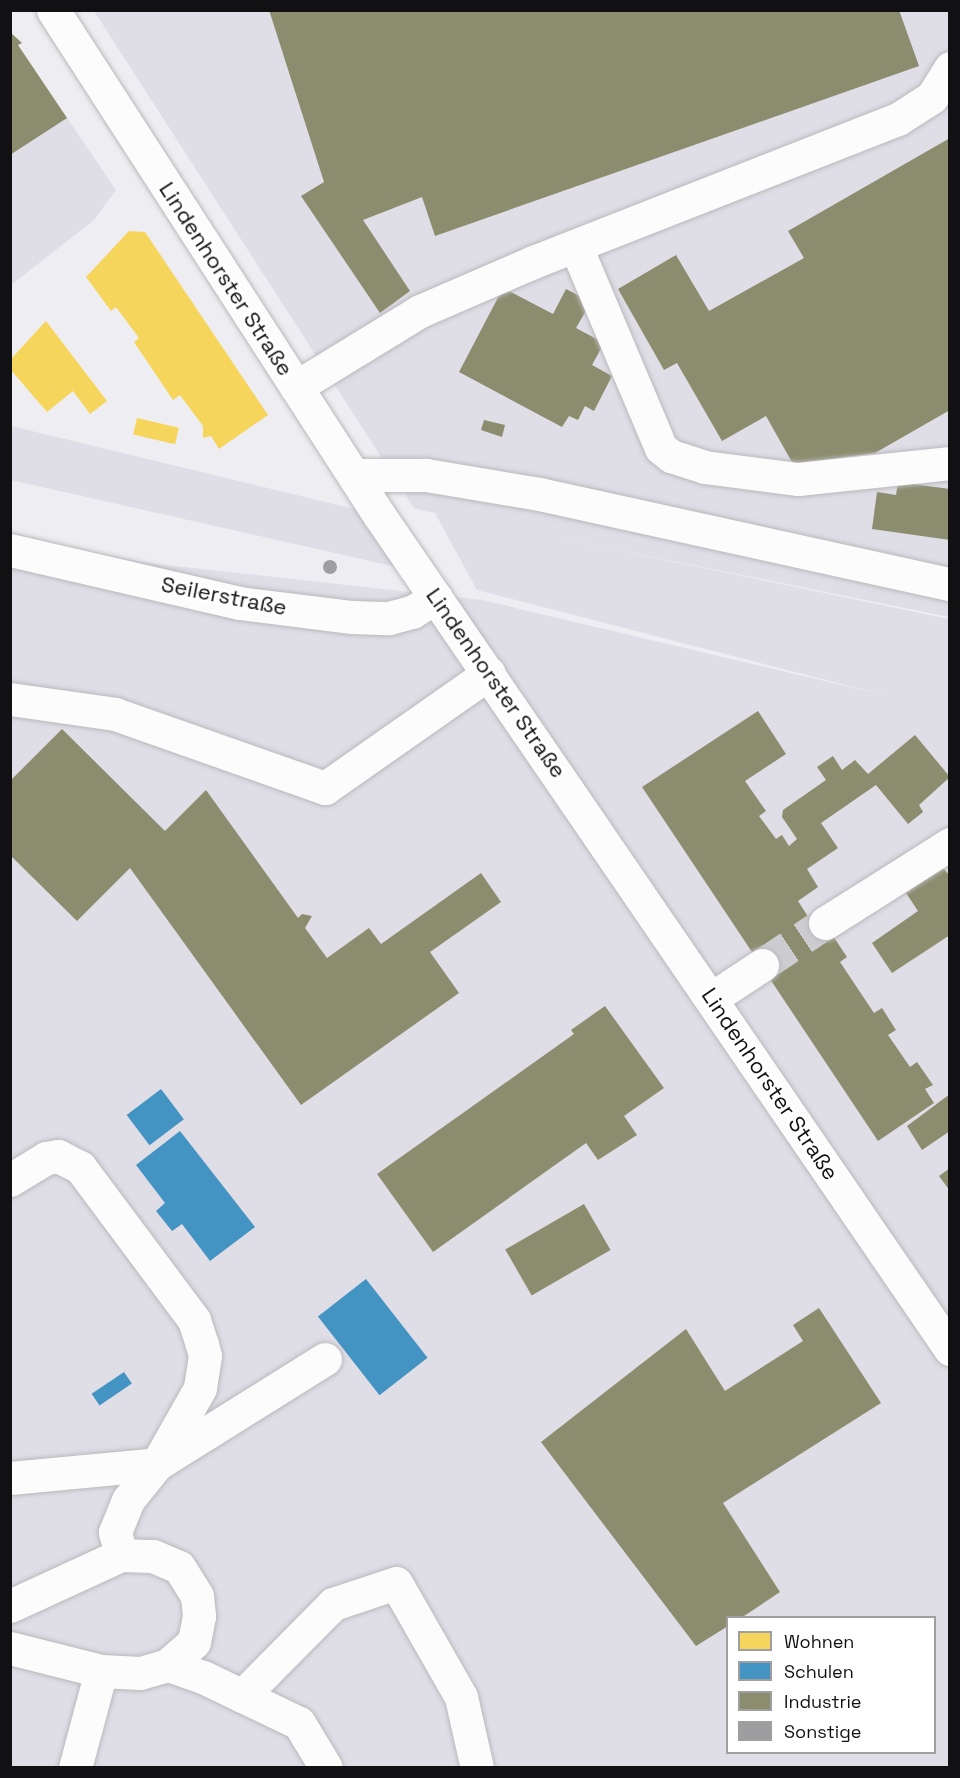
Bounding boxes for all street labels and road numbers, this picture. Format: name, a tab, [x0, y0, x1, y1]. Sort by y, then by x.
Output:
street label: Lindenhorster Straße	[153, 177, 299, 381]
street label: Seilerstraße	[159, 571, 289, 621]
street label: Lindenhorster Straße	[420, 583, 572, 783]
street label: Lindenhorster Straße	[696, 983, 844, 1185]

